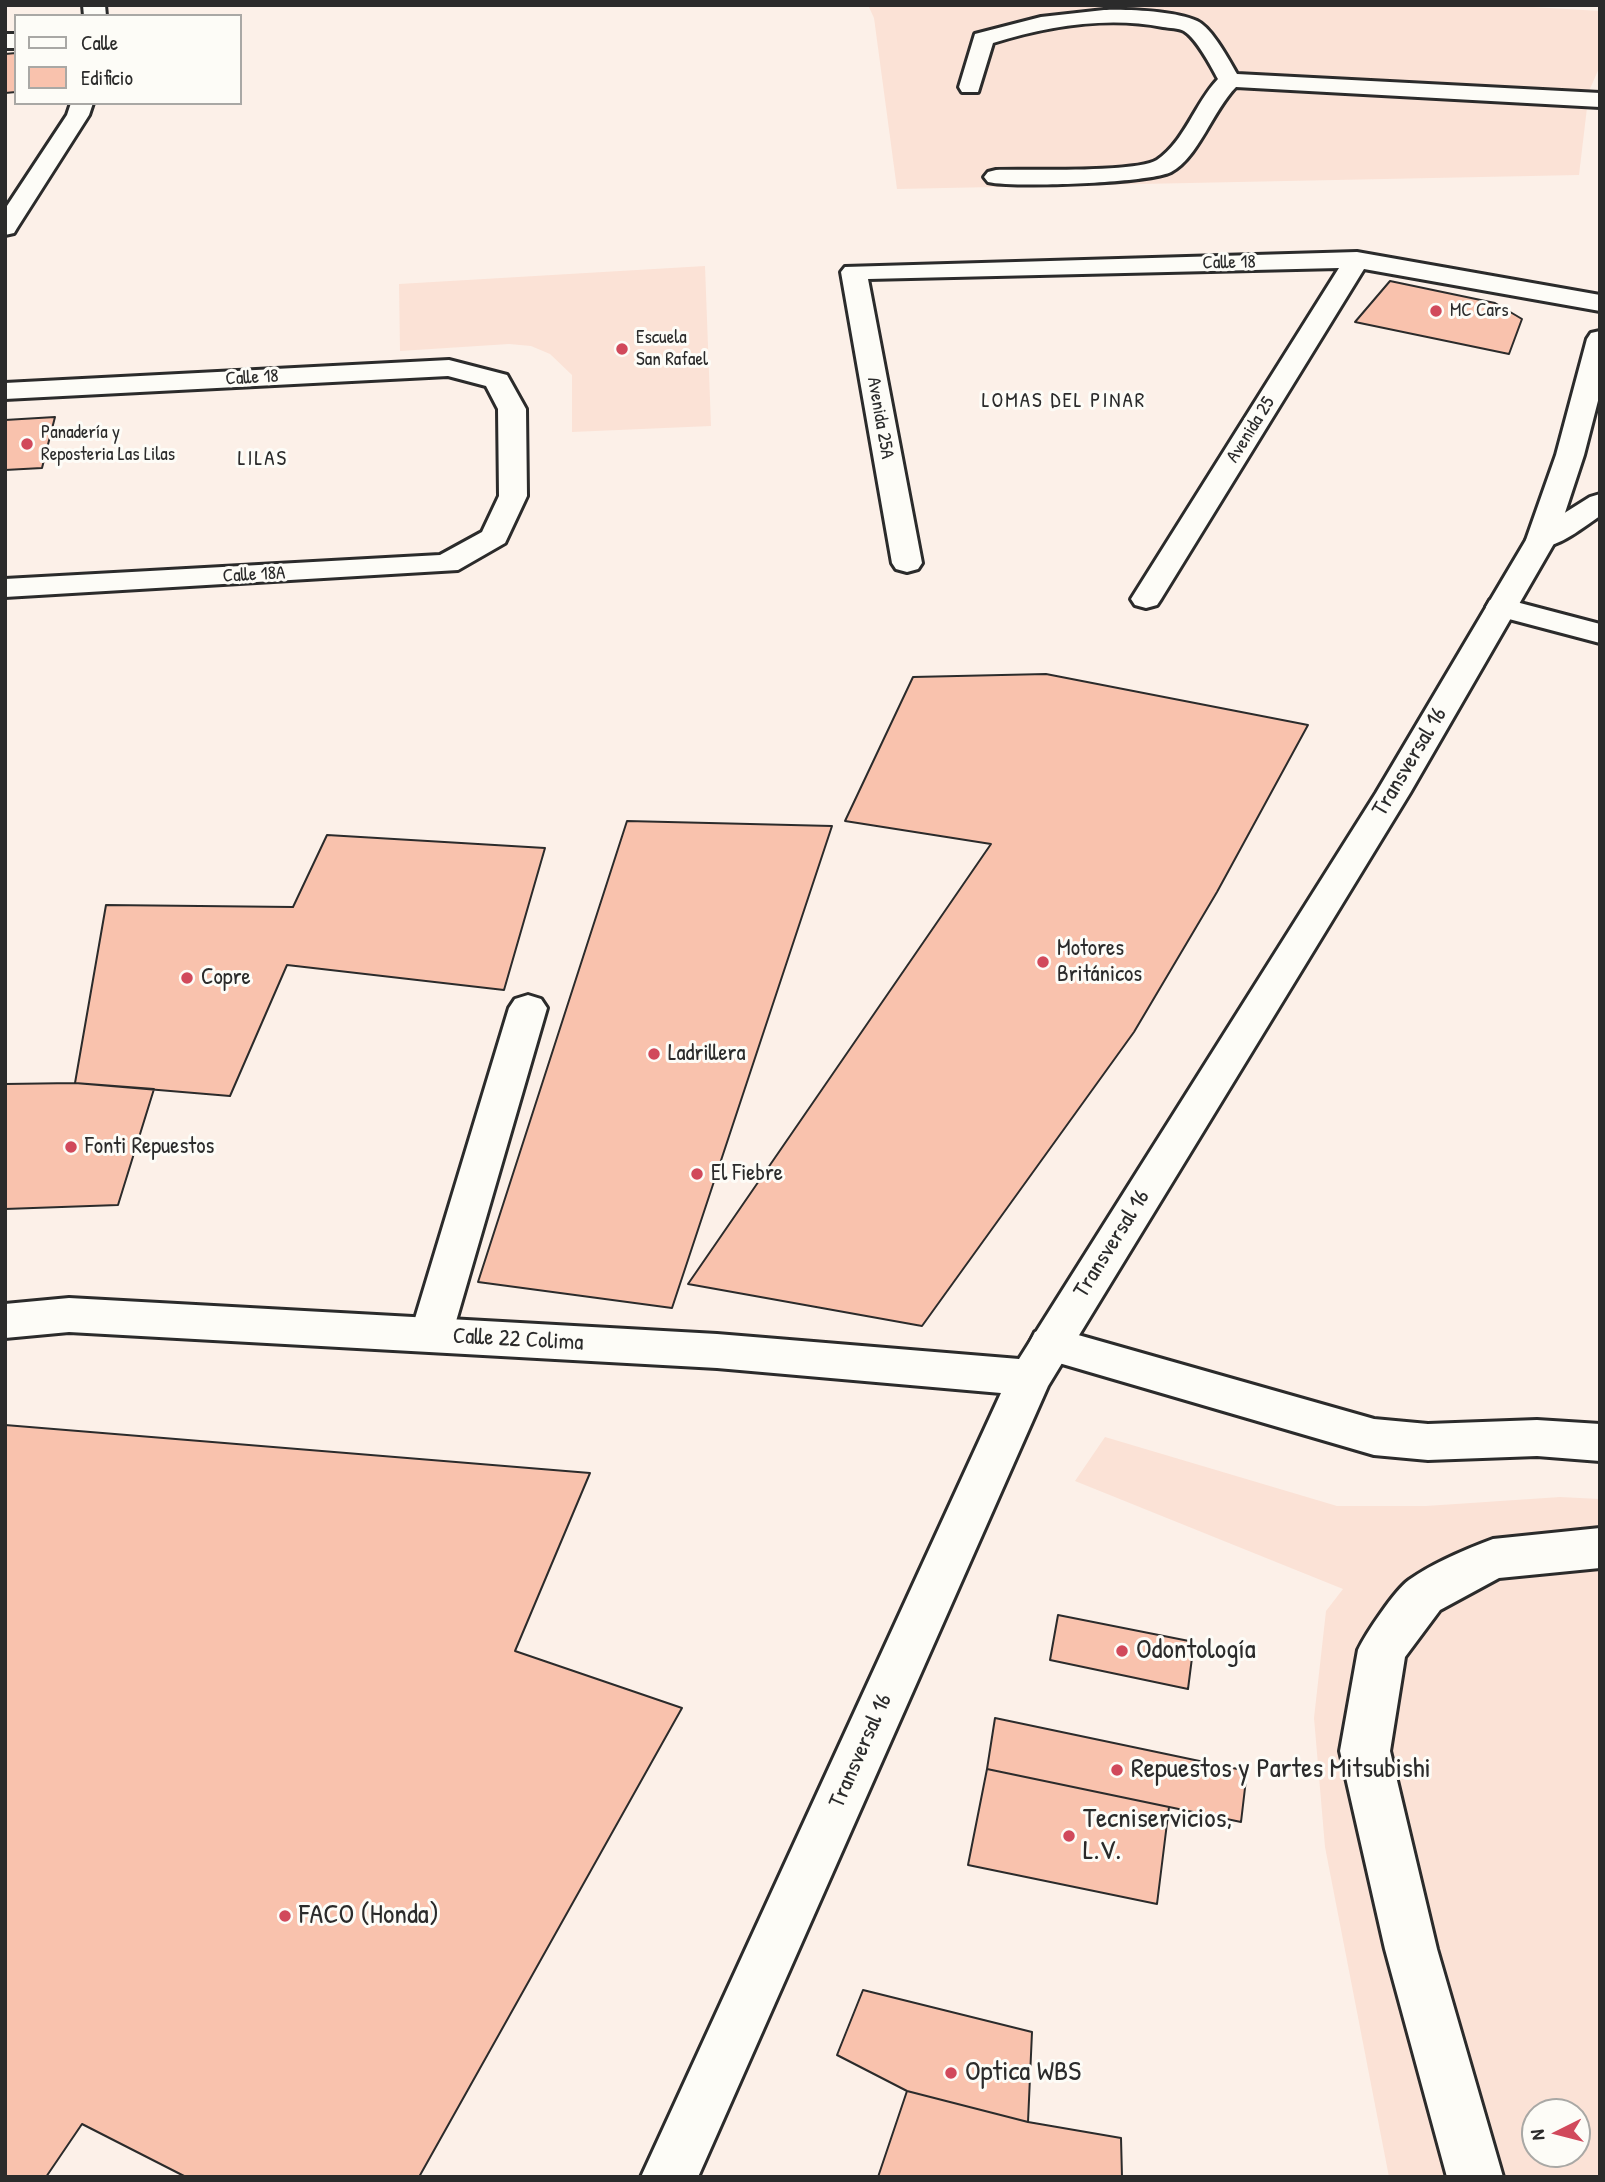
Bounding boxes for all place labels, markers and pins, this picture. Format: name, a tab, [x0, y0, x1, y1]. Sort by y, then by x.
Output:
place label: MC Cars	[1450, 300, 1509, 322]
marker: MC Cars	[1428, 303, 1444, 319]
place label: Escuela San Rafael	[636, 327, 708, 371]
marker: Escuela San Rafael	[614, 341, 630, 357]
place label: Panadería y Reposteria Las Lilas	[41, 422, 175, 466]
marker: Panadería y Reposteria Las Lilas	[19, 436, 35, 452]
place label: Motores Británicos	[1057, 935, 1142, 989]
marker: Motores Británicos	[1035, 954, 1051, 970]
place label: Copre	[201, 964, 251, 992]
marker: Copre	[179, 970, 195, 986]
place label: Ladrillera	[668, 1040, 745, 1068]
marker: Ladrillera	[646, 1046, 662, 1062]
place label: Fonti Repuestos	[85, 1133, 214, 1161]
marker: Fonti Repuestos	[63, 1139, 79, 1155]
place label: El Fiebre	[711, 1160, 783, 1188]
marker: El Fiebre	[689, 1166, 705, 1182]
place label: Odontología	[1136, 1634, 1256, 1668]
marker: Odontología	[1114, 1643, 1130, 1659]
place label: Repuestos y Partes Mitsubishi	[1131, 1753, 1431, 1787]
marker: Repuestos y Partes Mitsubishi	[1109, 1762, 1125, 1778]
place label: Tecniservicios, L.V.	[1083, 1803, 1232, 1869]
marker: Tecniservicios, L.V.	[1061, 1828, 1077, 1844]
place label: FACO (Honda)	[299, 1899, 439, 1933]
marker: FACO (Honda)	[277, 1908, 293, 1924]
place label: Optica WBS	[965, 2056, 1081, 2090]
marker: Optica WBS	[943, 2065, 959, 2081]

